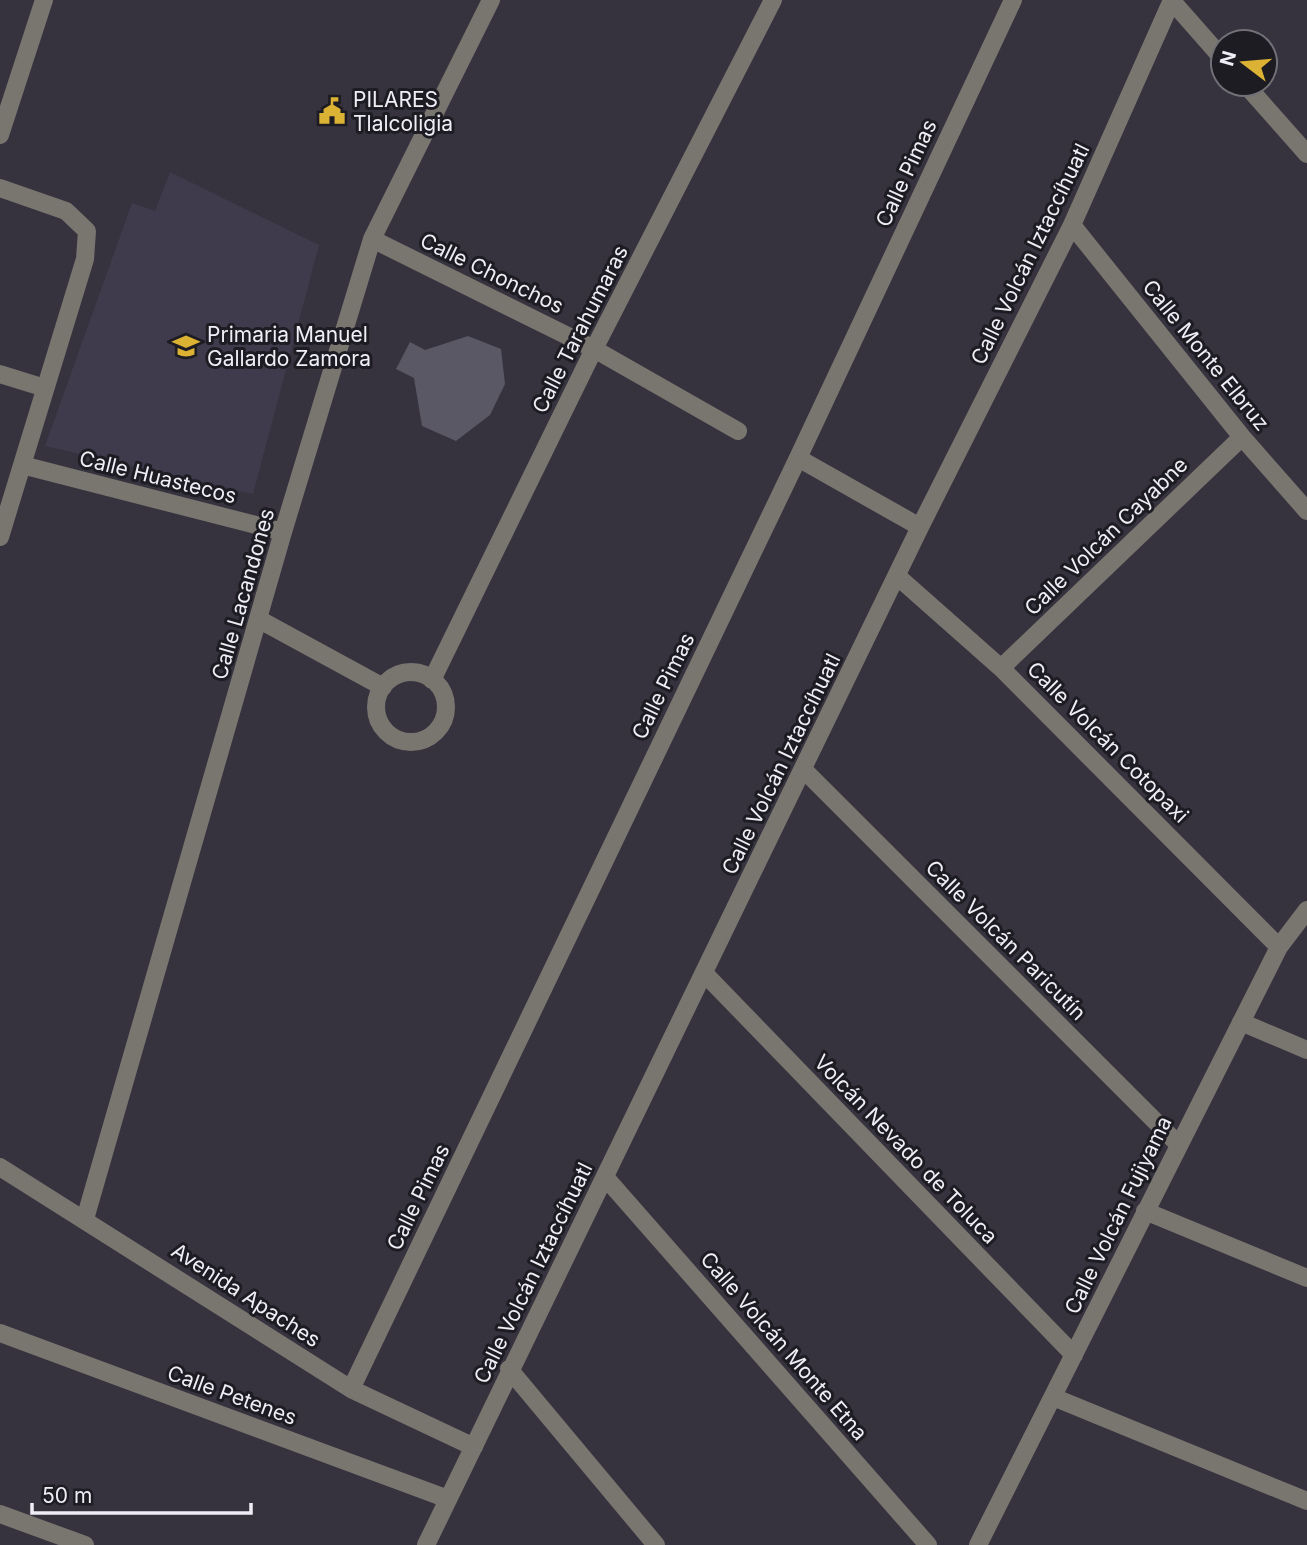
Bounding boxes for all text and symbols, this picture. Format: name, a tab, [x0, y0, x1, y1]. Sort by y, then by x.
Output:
north arrow	[1209, 28, 1279, 98]
text: N	[1215, 48, 1241, 69]
place label: PILARES Tlalcoligia	[353, 87, 453, 136]
public building icon: PILARES Tlalcoligia	[317, 96, 347, 126]
street label: Calle Pimas	[870, 115, 942, 231]
street label: Calle Volcán Iztaccíhuatl	[966, 140, 1094, 368]
street label: Calle Chonchos	[416, 228, 568, 318]
street label: Calle Tarahumaras	[527, 241, 633, 417]
street label: Calle Monte Elbruz	[1138, 275, 1274, 435]
place label: Primaria Manuel Gallardo Zamora	[207, 322, 371, 371]
school or university icon: Primaria Manuel Gallardo Zamora	[171, 331, 201, 361]
street label: Calle Huastecos	[77, 445, 239, 509]
street label: Calle Volcán Cayabne	[1019, 452, 1193, 620]
street label: Calle Lacandones	[207, 506, 279, 682]
street label: Calle Pimas	[627, 629, 699, 743]
street label: Calle Volcán Iztaccíhuatl	[717, 650, 845, 878]
street label: Calle Volcán Cotopaxi	[1022, 656, 1194, 828]
street label: Calle Volcán Paricutín	[921, 855, 1091, 1025]
street label: Volcán Nevado de Toluca	[809, 1049, 1003, 1249]
street label: Calle Volcán Fujiyama	[1059, 1112, 1177, 1318]
street label: Calle Pimas	[382, 1140, 454, 1254]
street label: Calle Volcán Iztaccíhuatl	[469, 1159, 597, 1387]
street label: Avenida Apaches	[167, 1238, 325, 1352]
street label: Calle Volcán Monte Etna	[695, 1247, 873, 1445]
street label: Calle Petenes	[164, 1360, 300, 1430]
scale bar	[32, 1472, 250, 1516]
text: 50 m	[42, 1483, 92, 1508]

